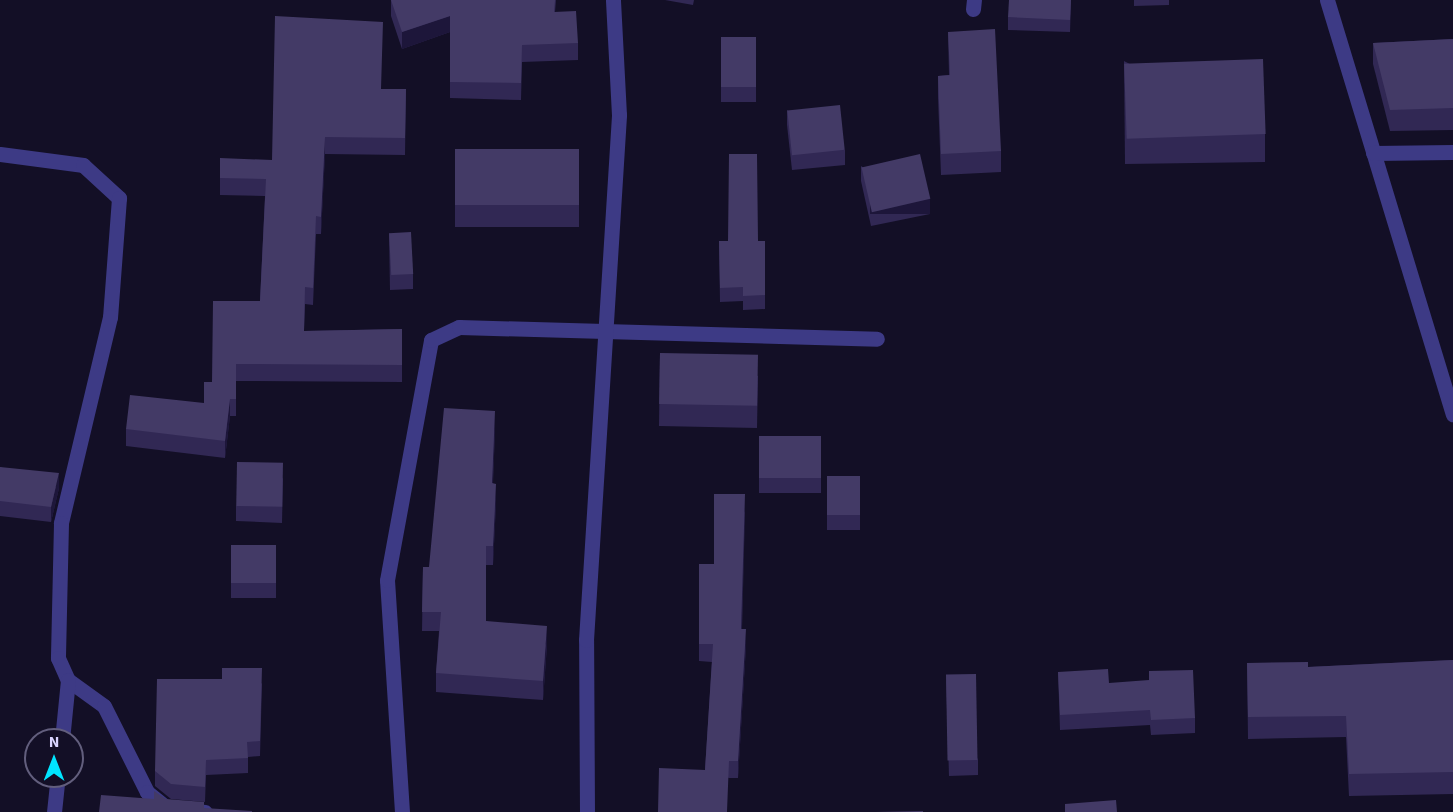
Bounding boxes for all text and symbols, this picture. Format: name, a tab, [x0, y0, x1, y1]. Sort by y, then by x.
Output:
north arrow	[24, 728, 84, 788]
text: N	[49, 731, 59, 753]

